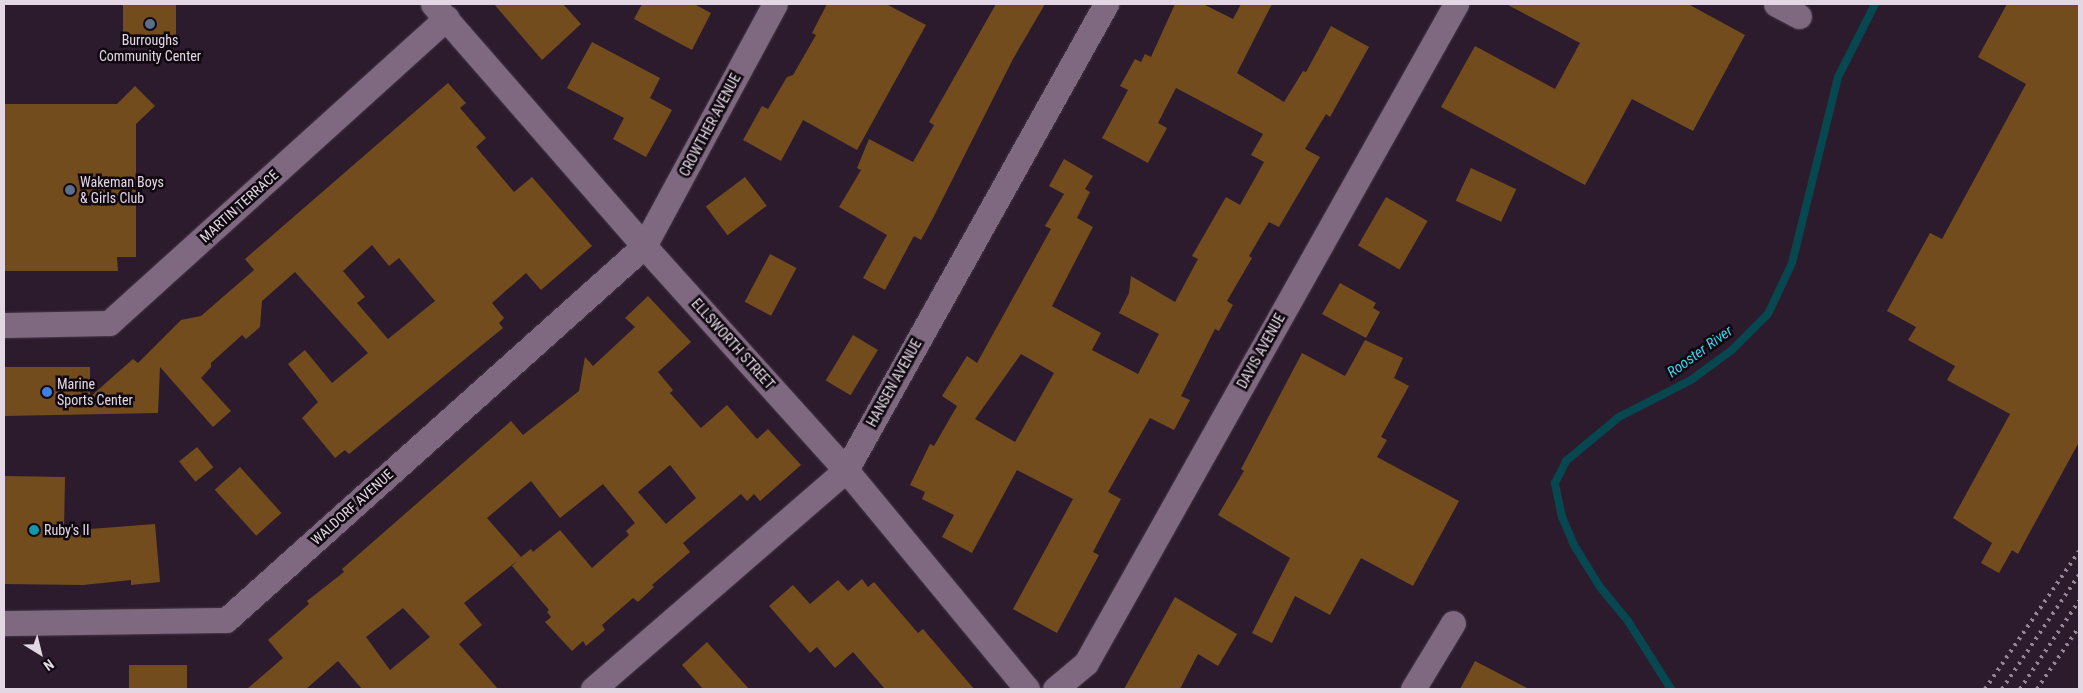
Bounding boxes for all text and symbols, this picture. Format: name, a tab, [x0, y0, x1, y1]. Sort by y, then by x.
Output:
marker: Burroughs Community Center	[144, 18, 156, 30]
place label: Burroughs Community Center	[99, 32, 201, 64]
street label: CROWTHER AVENUE	[676, 71, 744, 179]
street label: MARTIN TERRACE	[196, 166, 282, 246]
place label: Wakeman Boys & Girls Club	[80, 174, 164, 206]
marker: Wakeman Boys & Girls Club	[64, 184, 76, 196]
street label: ELLSWORTH STREET	[688, 295, 778, 393]
street label: DAVIS AVENUE	[1234, 311, 1288, 391]
water label: Rooster River	[1664, 322, 1736, 382]
street label: HANSEN AVENUE	[863, 336, 925, 430]
place label: Marine Sports Center	[57, 376, 133, 408]
marker: Marine Sports Center	[41, 386, 53, 398]
street label: WALDORF AVENUE	[307, 466, 397, 548]
place label: Ruby's II	[44, 522, 89, 538]
marker: Ruby's II	[28, 524, 40, 536]
north arrow	[15, 628, 65, 678]
text: N	[41, 656, 57, 674]

